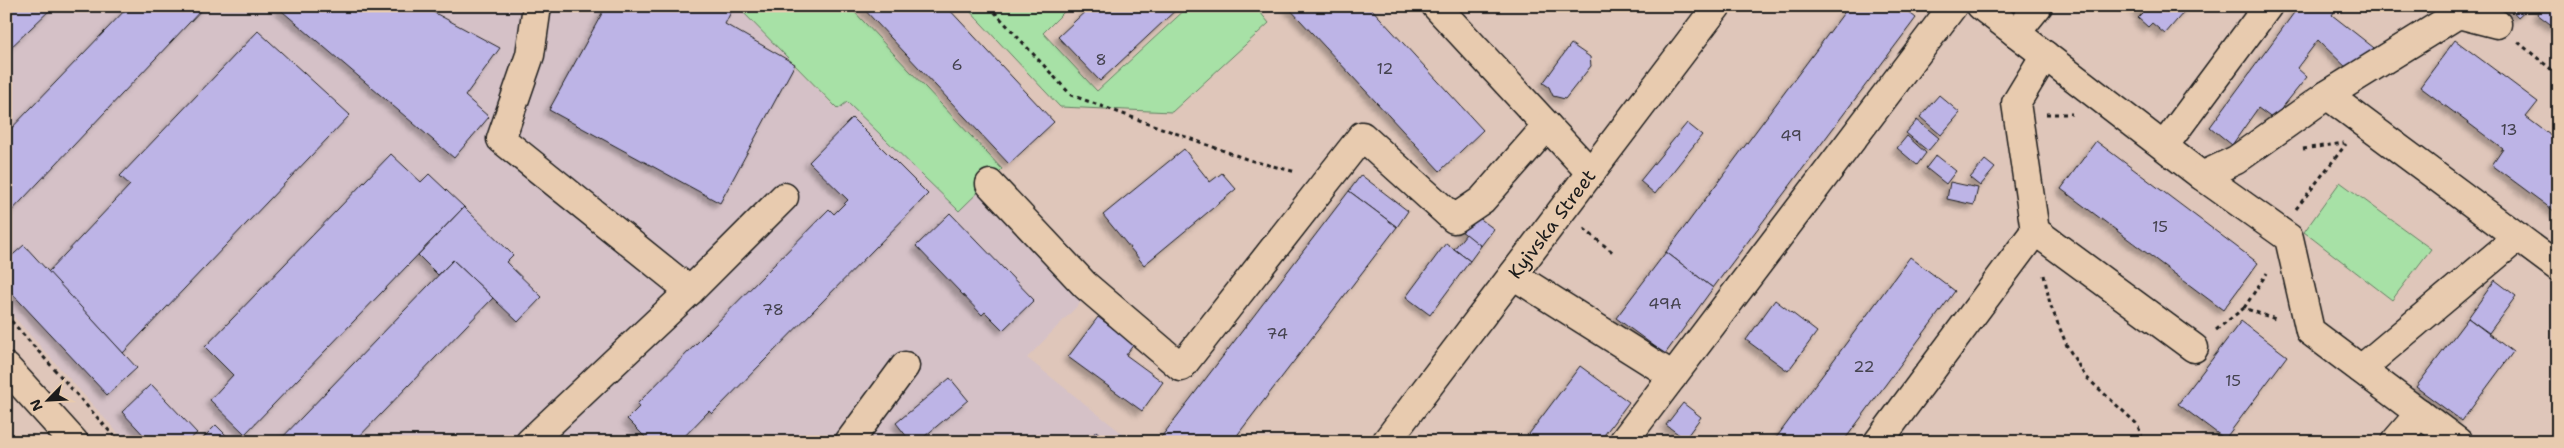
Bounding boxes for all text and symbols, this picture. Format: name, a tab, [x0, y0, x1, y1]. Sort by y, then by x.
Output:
house number: 8	[1095, 49, 1107, 70]
house number: 6	[951, 54, 963, 75]
house number: 12	[1376, 58, 1394, 79]
house number: 13	[2500, 119, 2518, 140]
house number: 49	[1780, 125, 1802, 146]
street label: Kyivska Street	[1503, 164, 1601, 284]
house number: 15	[2152, 216, 2168, 237]
house number: 49А	[1648, 293, 1682, 314]
house number: 78	[762, 299, 784, 320]
house number: 74	[1266, 323, 1288, 344]
house number: 22	[1853, 356, 1875, 377]
house number: 15	[2225, 370, 2241, 391]
north arrow	[22, 376, 72, 426]
text: N	[26, 397, 47, 414]

